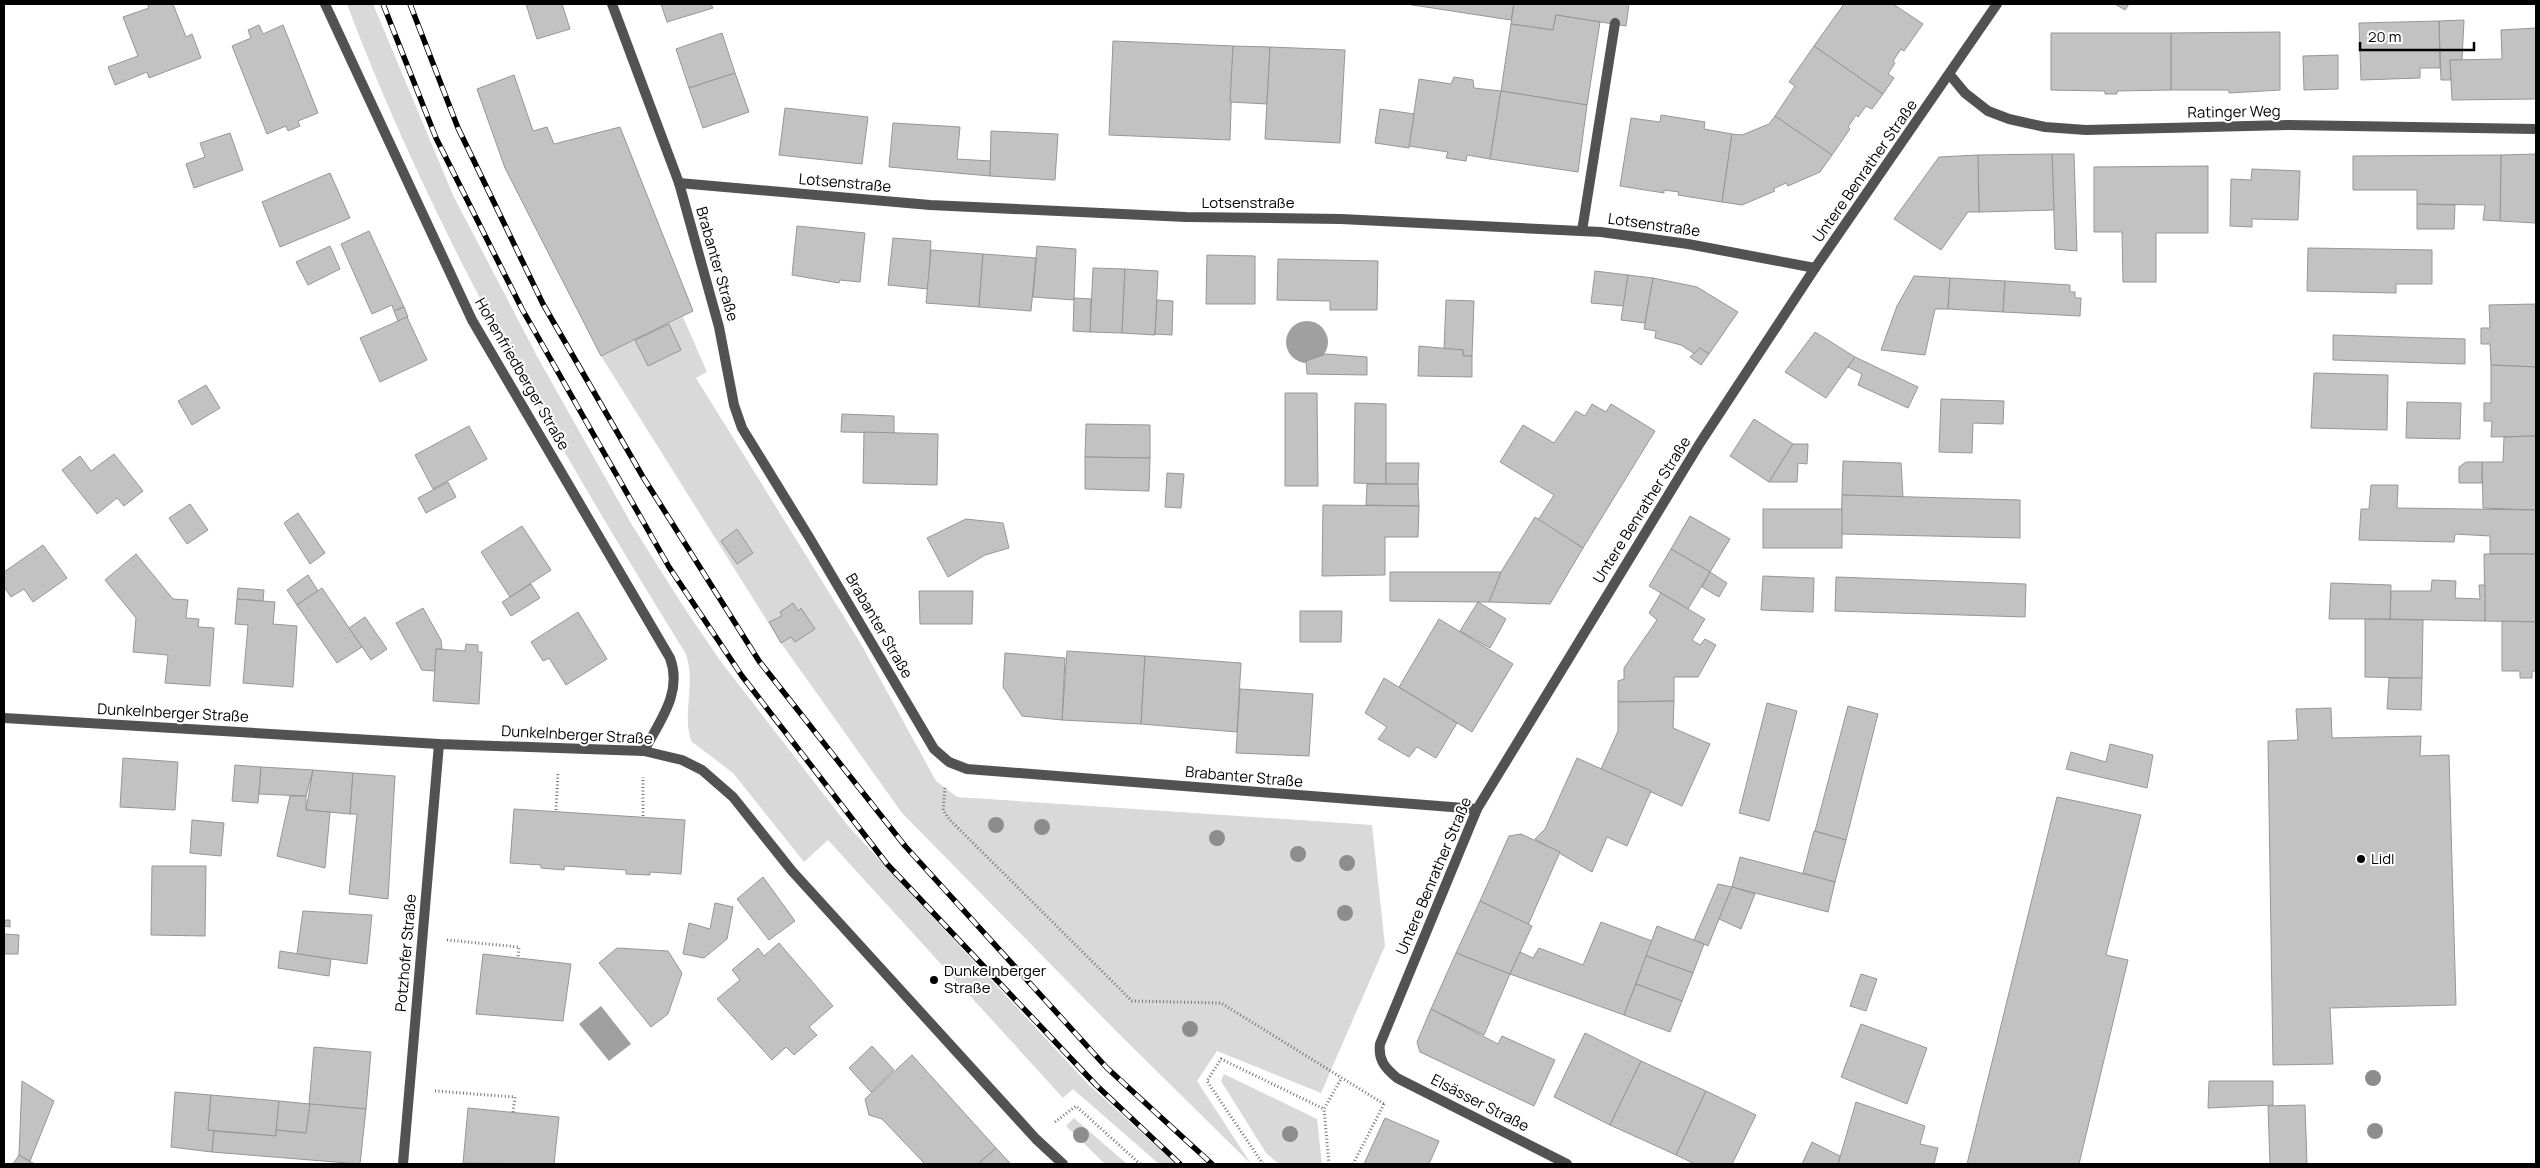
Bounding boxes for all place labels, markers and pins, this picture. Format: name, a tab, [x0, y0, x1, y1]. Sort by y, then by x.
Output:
place label: Lidl	[2371, 848, 2395, 869]
marker: Lidl	[2355, 853, 2367, 865]
place label: Dunkelnberger Straße	[944, 960, 1047, 998]
marker: Dunkelnberger Straße	[928, 974, 940, 986]

